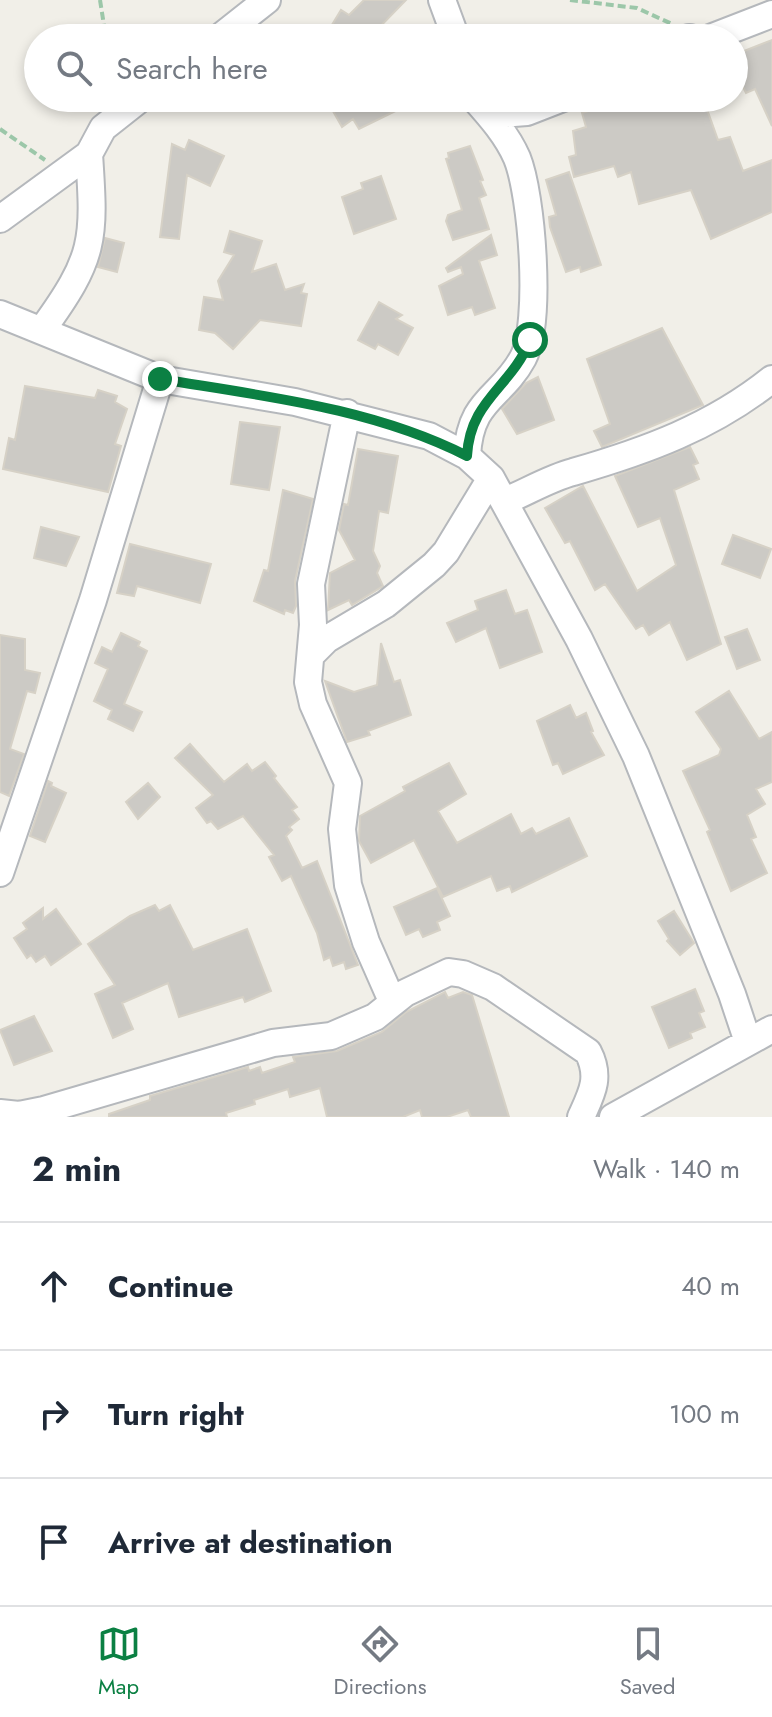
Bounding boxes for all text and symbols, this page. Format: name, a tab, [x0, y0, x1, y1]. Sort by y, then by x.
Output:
search box	[24, 24, 748, 112]
icon: search	[52, 46, 96, 90]
text: Search here	[116, 47, 268, 90]
route start	[512, 322, 548, 358]
route end	[142, 361, 178, 397]
text: 2 min	[32, 1145, 121, 1194]
text: Walk · 140 m	[593, 1150, 740, 1188]
icon: ahead	[32, 1264, 76, 1308]
text: Continue	[108, 1265, 234, 1308]
text: 40 m	[681, 1267, 740, 1305]
icon: right	[32, 1392, 76, 1436]
text: Turn right	[108, 1393, 244, 1436]
text: 100 m	[669, 1395, 740, 1433]
icon: arrive	[32, 1520, 76, 1564]
text: Arrive at destination	[108, 1521, 393, 1564]
tab: Map	[97, 1622, 141, 1702]
tab: Directions	[334, 1622, 427, 1702]
tab: Saved	[620, 1622, 675, 1702]

